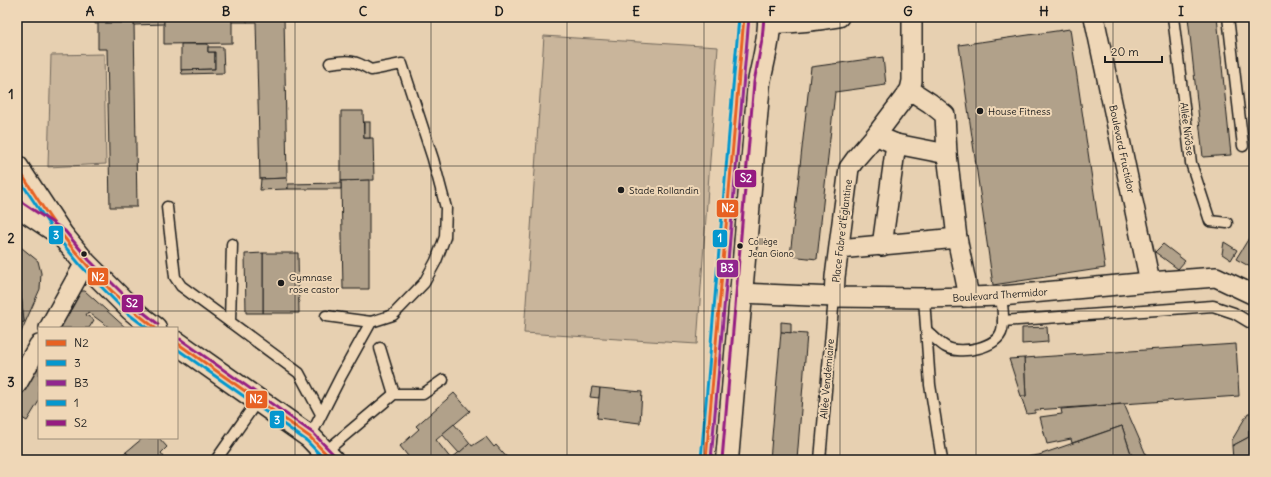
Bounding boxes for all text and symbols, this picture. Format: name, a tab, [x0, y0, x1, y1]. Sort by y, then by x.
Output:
text: A	[86, 3, 95, 20]
text: B	[222, 3, 231, 20]
text: C	[359, 3, 368, 20]
text: D	[494, 3, 504, 20]
text: E	[632, 3, 640, 20]
text: F	[768, 3, 776, 20]
text: G	[903, 3, 913, 20]
text: H	[1039, 3, 1049, 20]
text: I	[1178, 3, 1184, 20]
scale bar	[1105, 38, 1162, 64]
text: 20 m	[1111, 44, 1139, 59]
text: 1	[8, 86, 14, 103]
street label: Allée Nivôse	[1177, 102, 1197, 156]
street label: Boulevard Fructidor	[1106, 104, 1138, 194]
place label: House Fitness	[988, 105, 1051, 118]
marker: House Fitness	[975, 106, 985, 116]
line badge: S2	[734, 169, 757, 188]
text: S2	[740, 171, 752, 185]
street label: Place Fabre d'Églantine	[829, 179, 855, 283]
place label: Stade Rollandin	[629, 184, 699, 197]
marker: Stade Rollandin	[616, 185, 626, 195]
line badge: N2	[716, 199, 739, 218]
text: N2	[721, 201, 735, 215]
line badge: 3	[48, 225, 64, 245]
text: 3	[53, 228, 59, 242]
line badge: 1	[712, 229, 728, 248]
text: 2	[7, 230, 15, 247]
text: 1	[718, 231, 722, 245]
place label: Collège Jean Giono	[748, 236, 794, 259]
marker: Collège Jean Giono	[735, 241, 745, 251]
unlabelled marker	[79, 249, 89, 259]
line badge: B3	[716, 259, 739, 278]
text: B3	[720, 261, 734, 275]
line badge: N2	[87, 267, 109, 286]
text: N2	[91, 270, 105, 284]
place label: Gymnase rose castor	[289, 271, 339, 296]
marker: Gymnase rose castor	[276, 278, 286, 288]
street label: Boulevard Thermidor	[952, 285, 1048, 305]
line badge: S2	[121, 294, 144, 313]
text: S2	[126, 296, 138, 310]
legend	[38, 327, 178, 439]
text: N2	[74, 335, 89, 350]
street label: Allée Vendémiaire	[817, 338, 837, 420]
text: 3	[74, 355, 81, 370]
text: 3	[7, 374, 15, 391]
text: B3	[74, 375, 89, 390]
line badge: N2	[245, 390, 268, 409]
text: N2	[249, 392, 263, 406]
text: 1	[74, 395, 79, 410]
line badge: 3	[269, 410, 285, 429]
text: 3	[274, 413, 280, 427]
text: S2	[74, 415, 88, 430]

